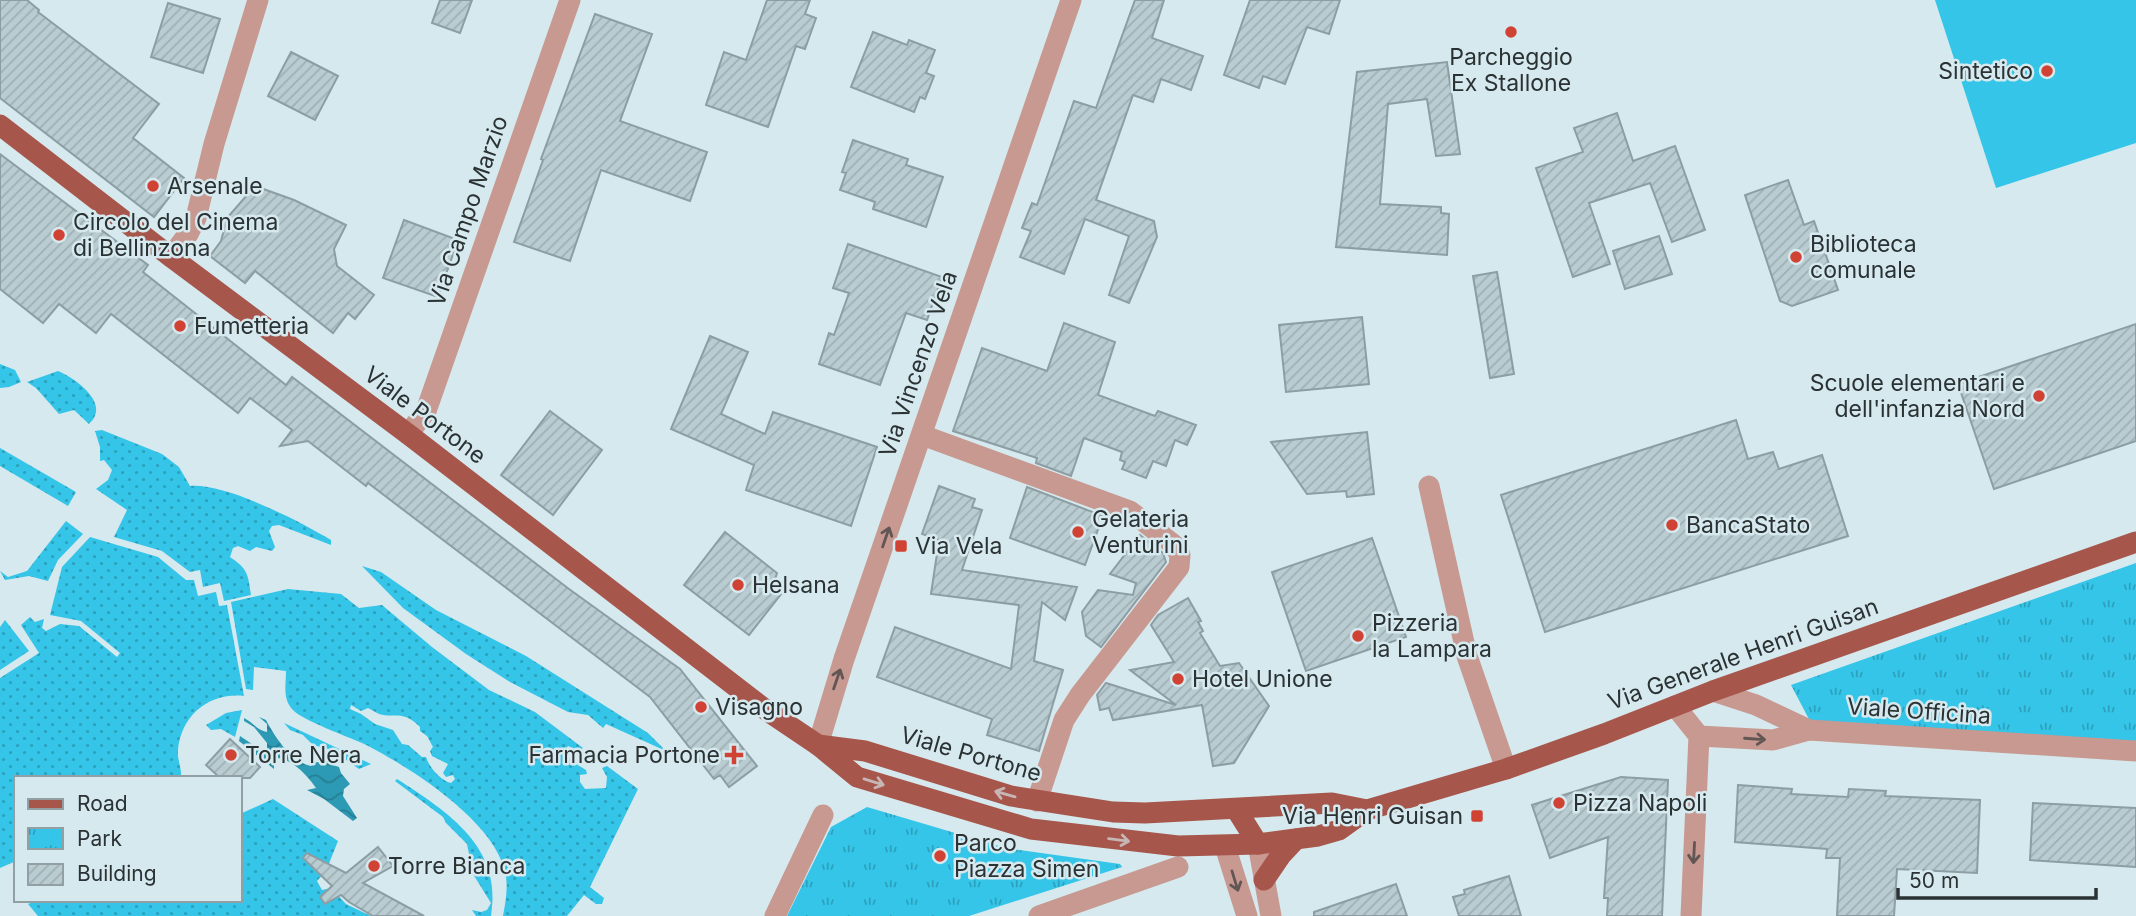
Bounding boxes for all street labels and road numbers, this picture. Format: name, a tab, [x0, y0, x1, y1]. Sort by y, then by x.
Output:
street label: Via Campo Marzio	[422, 112, 514, 310]
street label: Via Vincenzo Vela	[873, 267, 963, 461]
street label: Viale Portone	[359, 360, 491, 470]
street label: Via Generale Henri Guisan	[1604, 592, 1882, 716]
street label: Viale Officina	[1846, 692, 1992, 730]
street label: Viale Portone	[897, 721, 1045, 787]

